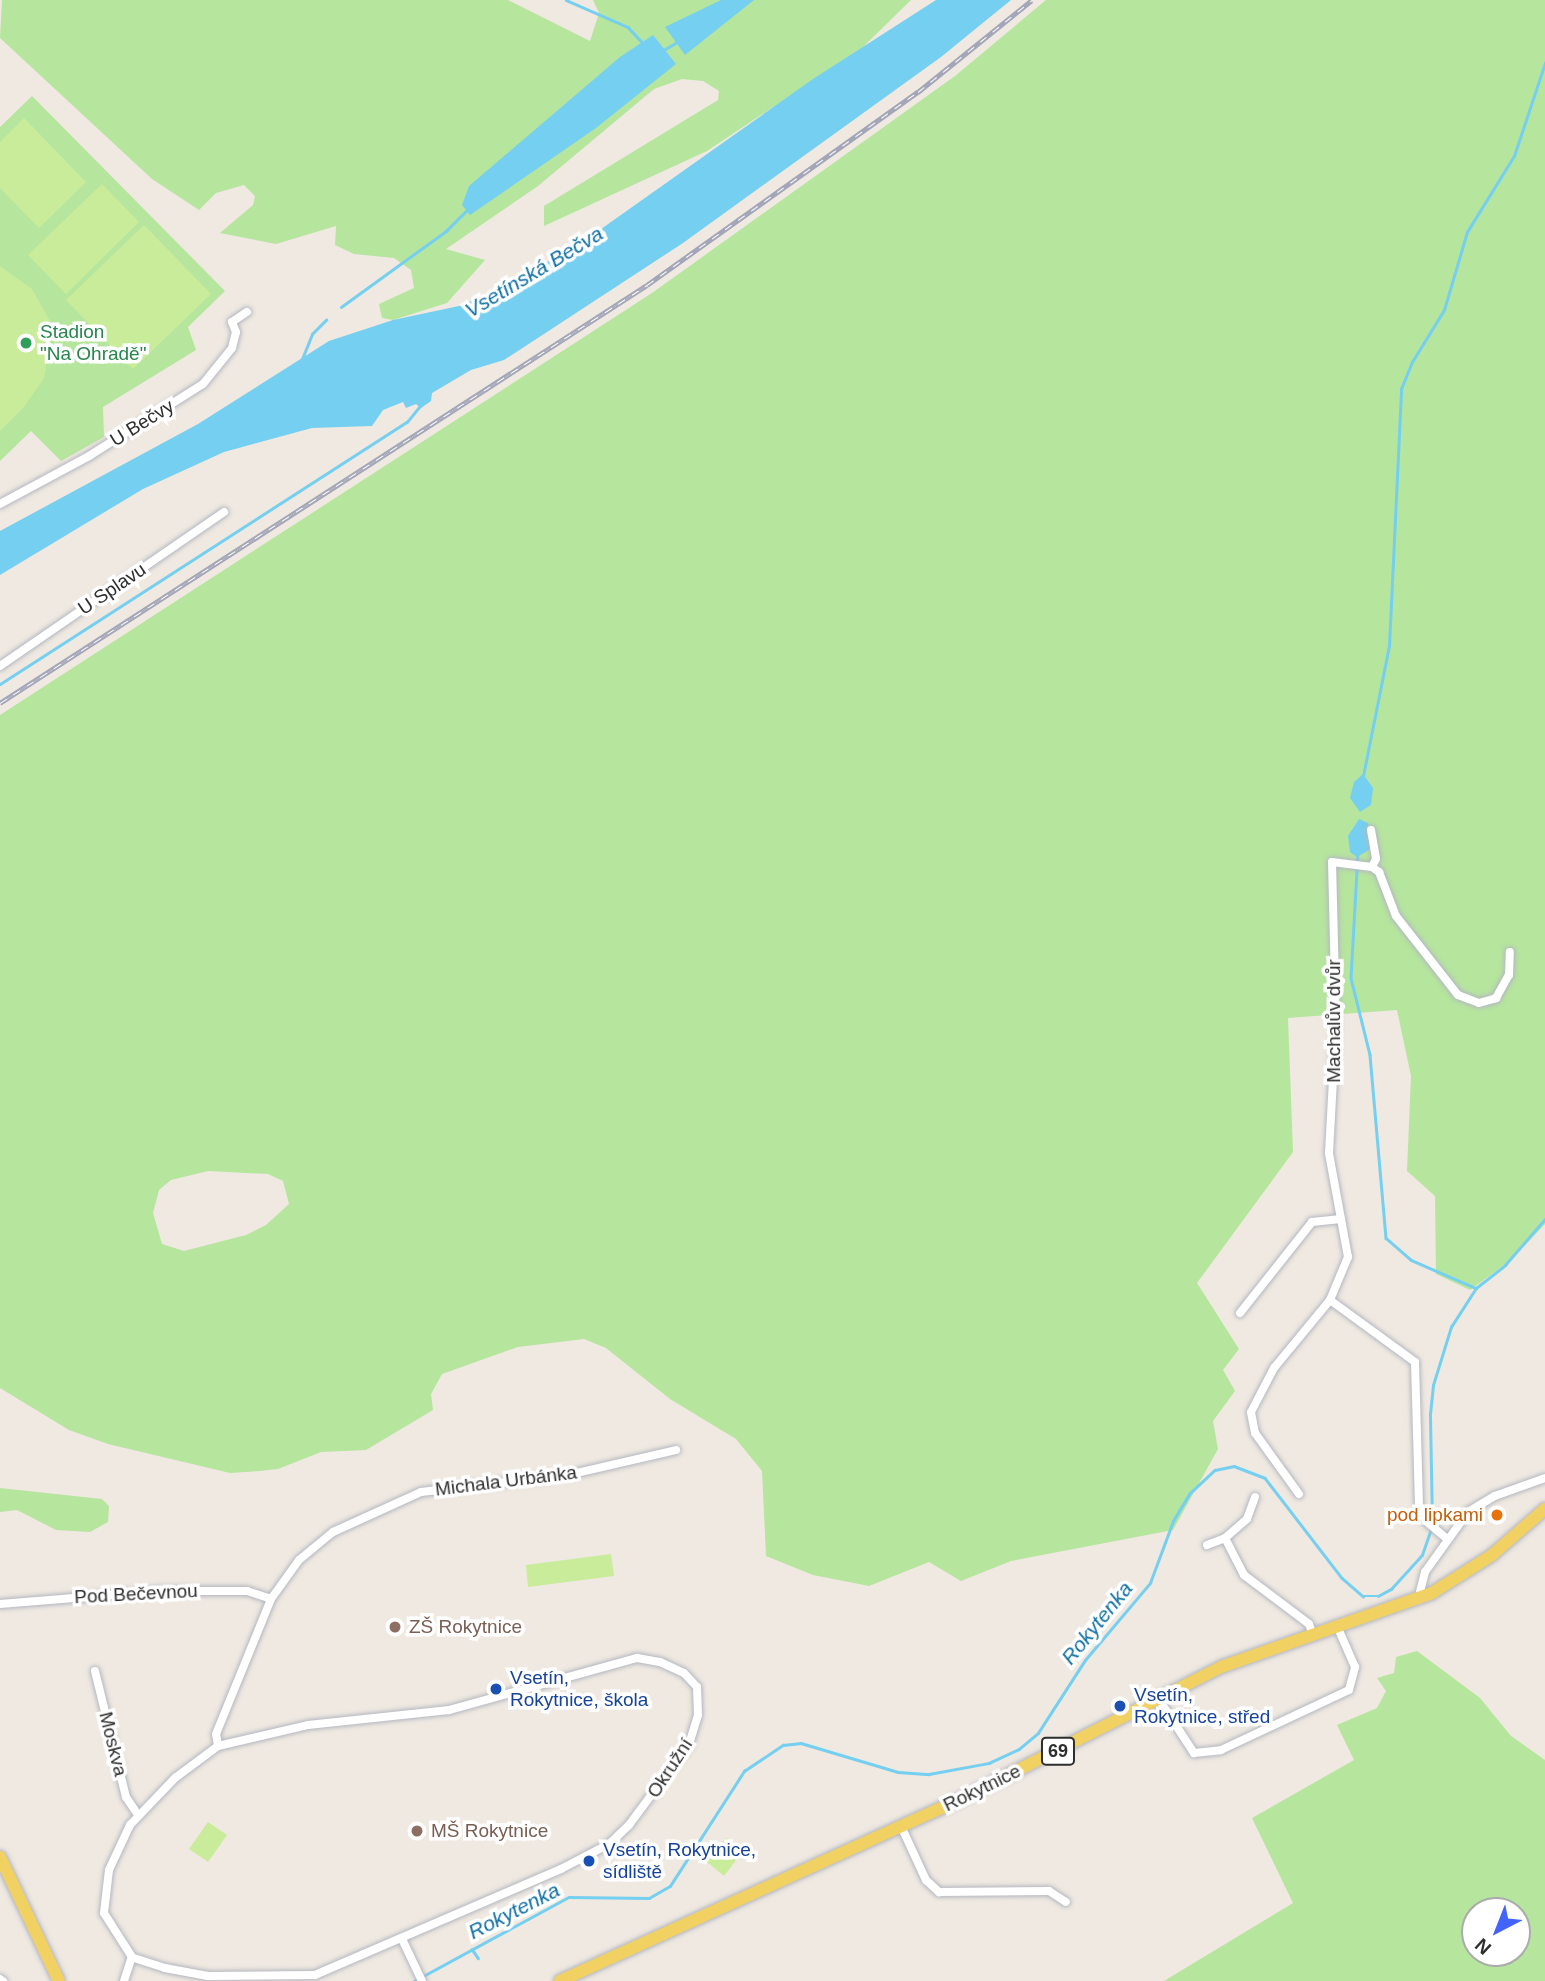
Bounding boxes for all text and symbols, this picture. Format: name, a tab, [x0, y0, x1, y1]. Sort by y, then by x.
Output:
water label: Vsetínská Bečva	[460, 221, 608, 323]
place label: Stadion "Na Ohradě"	[40, 321, 146, 365]
marker: Stadion "Na Ohradě"	[18, 335, 34, 351]
street label: U Bečvy	[106, 395, 178, 451]
street label: U Splavu	[74, 558, 150, 620]
street label: Machalův dvůr	[1323, 959, 1345, 1083]
street label: Michala Urbánka	[434, 1461, 578, 1501]
place label: pod lipkami	[1387, 1504, 1483, 1526]
marker: pod lipkami	[1489, 1507, 1505, 1523]
water label: Rokytenka	[1056, 1577, 1138, 1669]
street label: Pod Bečevnou	[74, 1579, 198, 1609]
place label: ZŠ Rokytnice	[409, 1616, 522, 1638]
marker: ZŠ Rokytnice	[387, 1619, 403, 1635]
place label: Vsetín, Rokytnice, škola	[510, 1667, 648, 1711]
marker: Vsetín, Rokytnice, škola	[488, 1681, 504, 1697]
place label: Vsetín, Rokytnice, střed	[1134, 1684, 1270, 1728]
marker: Vsetín, Rokytnice, střed	[1112, 1698, 1128, 1714]
street label: Moskva	[94, 1709, 132, 1779]
street label: Okružní	[642, 1734, 698, 1802]
road number: 69	[1040, 1736, 1076, 1766]
street label: Rokytnice	[940, 1759, 1024, 1817]
place label: MŠ Rokytnice	[431, 1820, 548, 1842]
marker: MŠ Rokytnice	[409, 1823, 425, 1839]
place label: Vsetín, Rokytnice, sídliště	[603, 1839, 756, 1883]
marker: Vsetín, Rokytnice, sídliště	[581, 1853, 597, 1869]
water label: Rokytenka	[464, 1877, 564, 1945]
north arrow	[1461, 1897, 1531, 1967]
text: N	[1471, 1934, 1495, 1959]

